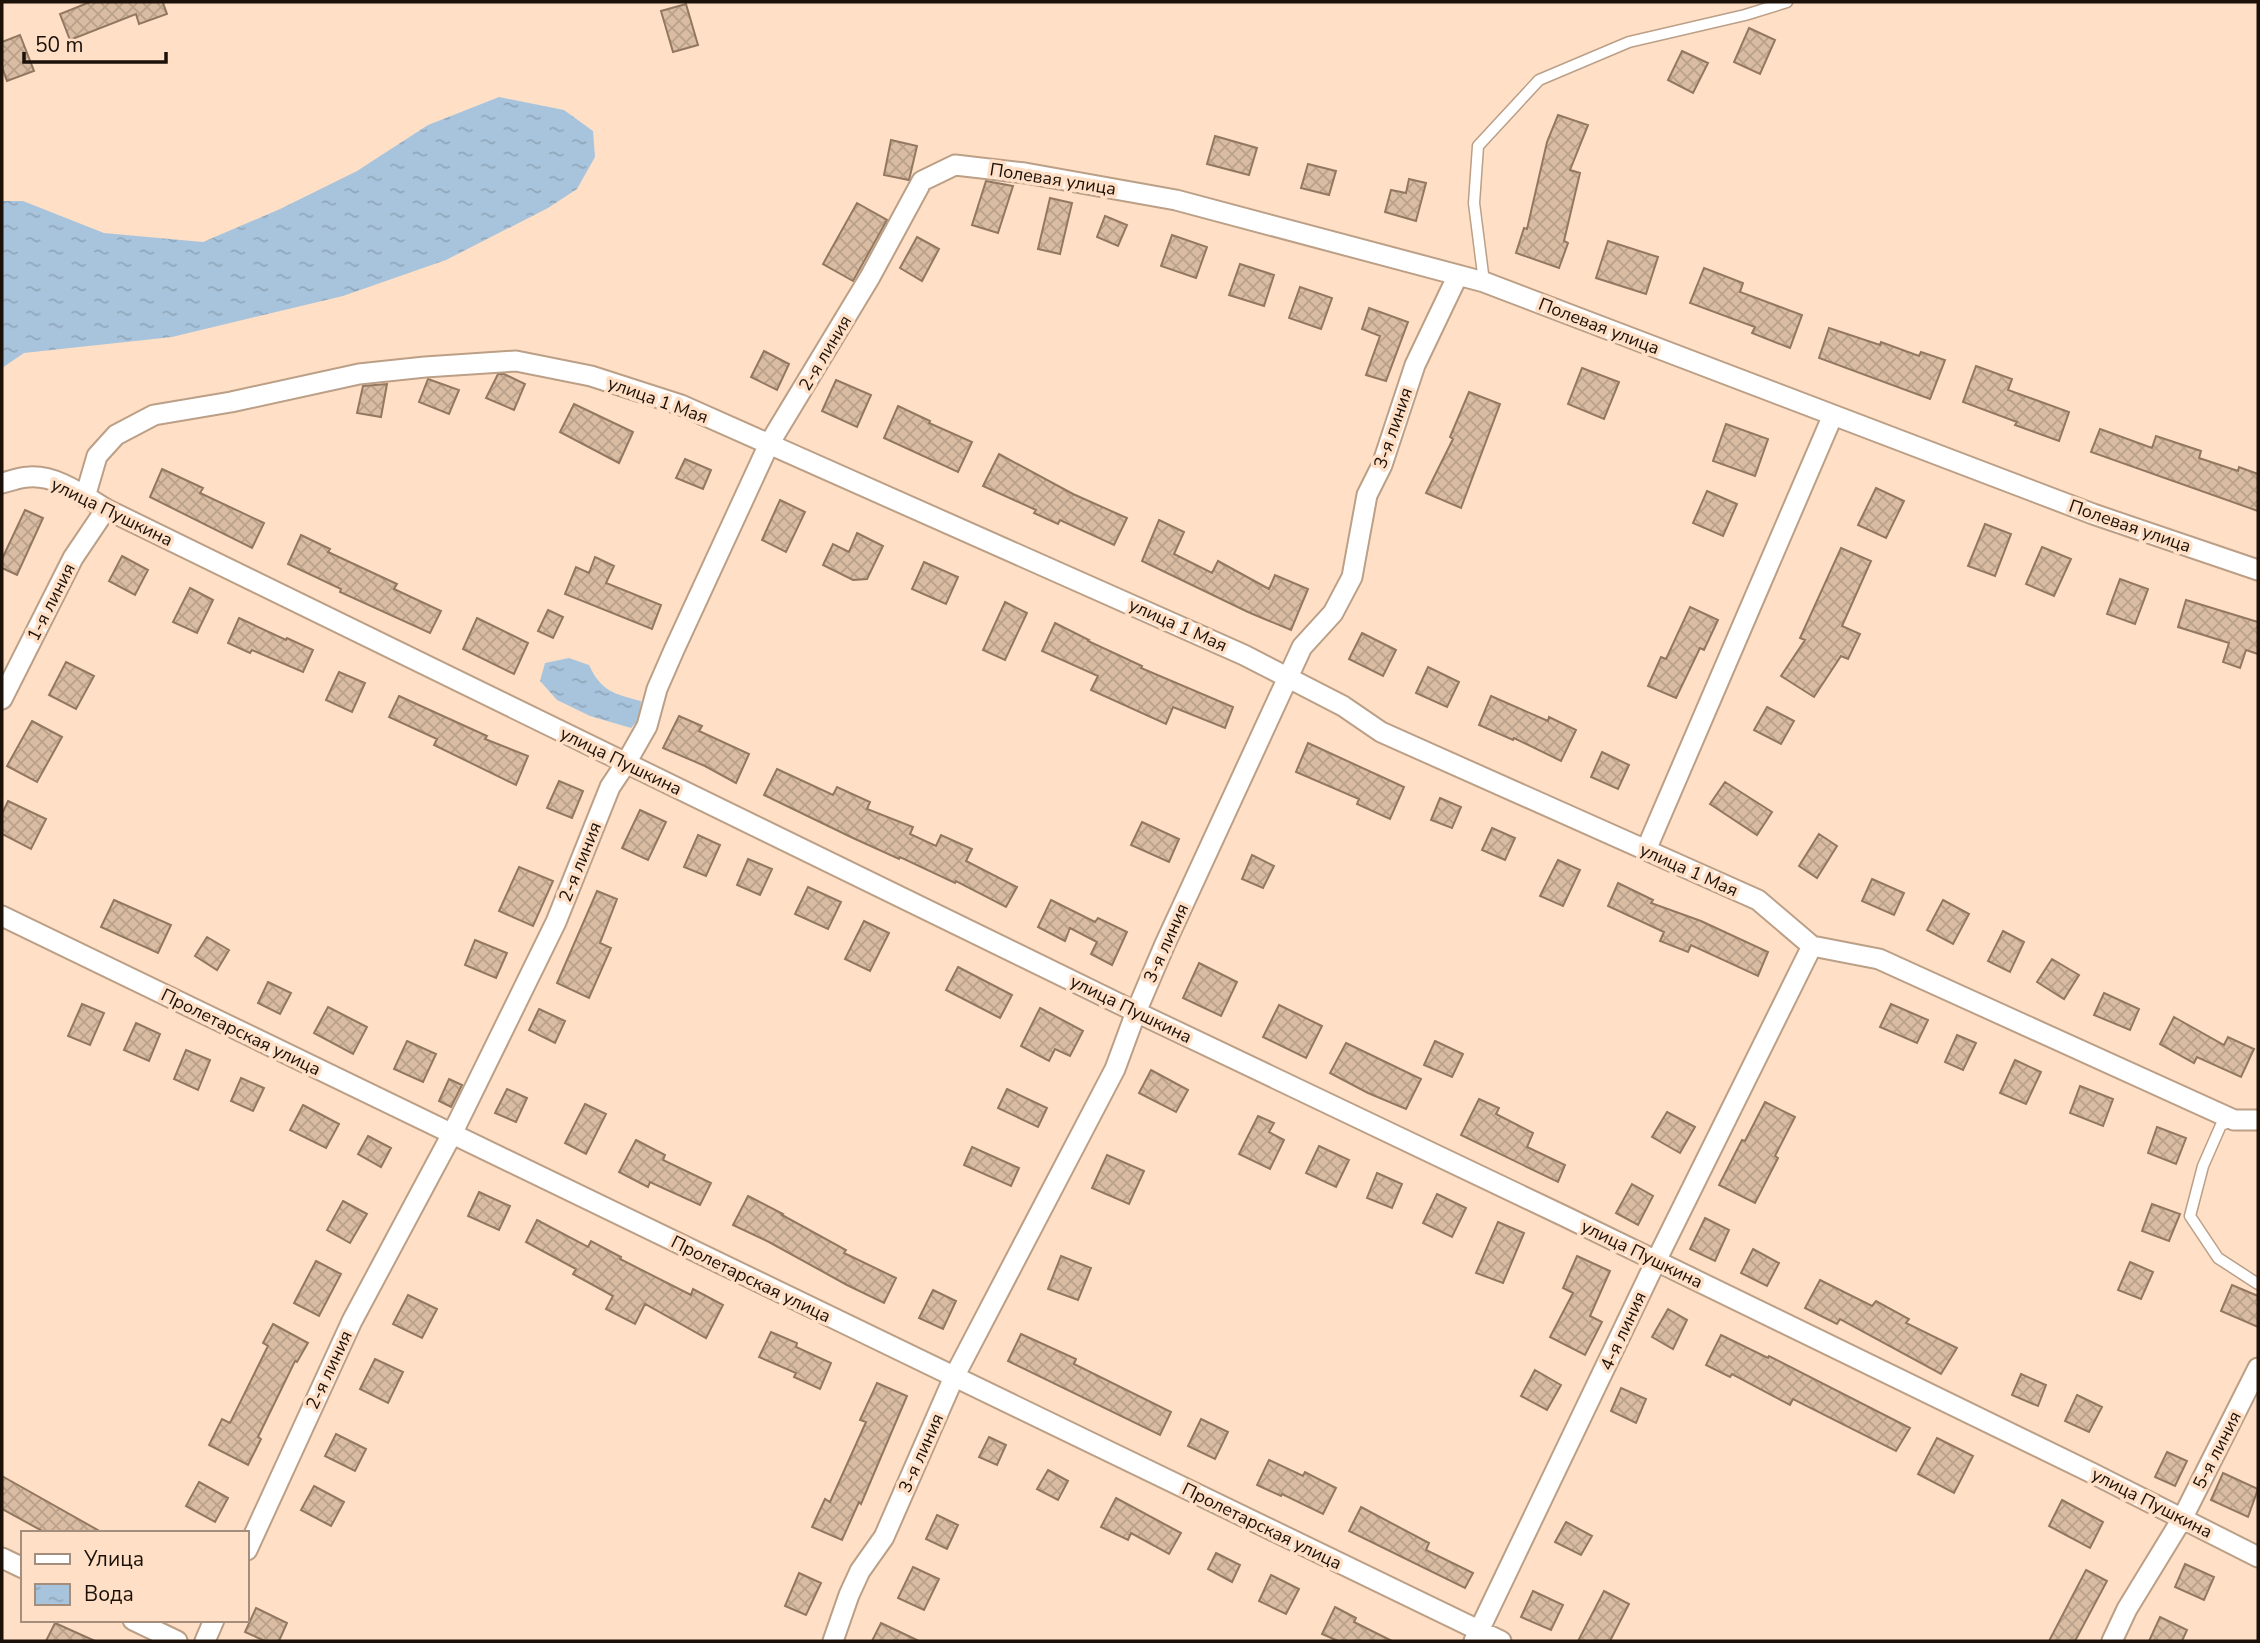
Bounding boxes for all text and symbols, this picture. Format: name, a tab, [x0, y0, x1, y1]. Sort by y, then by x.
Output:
scale bar	[24, 21, 166, 65]
text: 50 m	[35, 31, 84, 59]
street label: Полевая улица	[988, 157, 1118, 201]
street label: Полевая улица	[1535, 292, 1663, 360]
street label: 2-я линия	[793, 311, 857, 395]
street label: улица 1 Мая	[605, 371, 711, 429]
street label: 3-я линия	[1368, 384, 1418, 472]
street label: улица Пушкина	[47, 472, 177, 552]
street label: Полевая улица	[2066, 494, 2194, 558]
street label: 1-я линия	[21, 559, 81, 645]
street label: улица 1 Мая	[1125, 593, 1231, 657]
street label: улица Пушкина	[556, 721, 686, 801]
street label: 2-я линия	[553, 818, 607, 906]
street label: улица 1 Мая	[1636, 838, 1742, 902]
street label: 3-я линия	[1138, 900, 1194, 986]
street label: улица Пушкина	[1066, 969, 1196, 1049]
street label: Пролетарская улица	[157, 983, 325, 1081]
street label: улица Пушкина	[1577, 1214, 1707, 1294]
street label: Пролетарская улица	[667, 1230, 835, 1328]
street label: 4-я линия	[1594, 1288, 1652, 1374]
street label: 2-я линия	[300, 1327, 358, 1413]
street label: 5-я линия	[2187, 1407, 2247, 1493]
street label: 3-я линия	[893, 1410, 949, 1496]
street label: улица Пушкина	[2088, 1462, 2216, 1544]
street label: Пролетарская улица	[1178, 1477, 1346, 1575]
legend	[21, 1531, 248, 1622]
text: Улица	[83, 1545, 144, 1573]
text: Вода	[84, 1580, 134, 1608]

